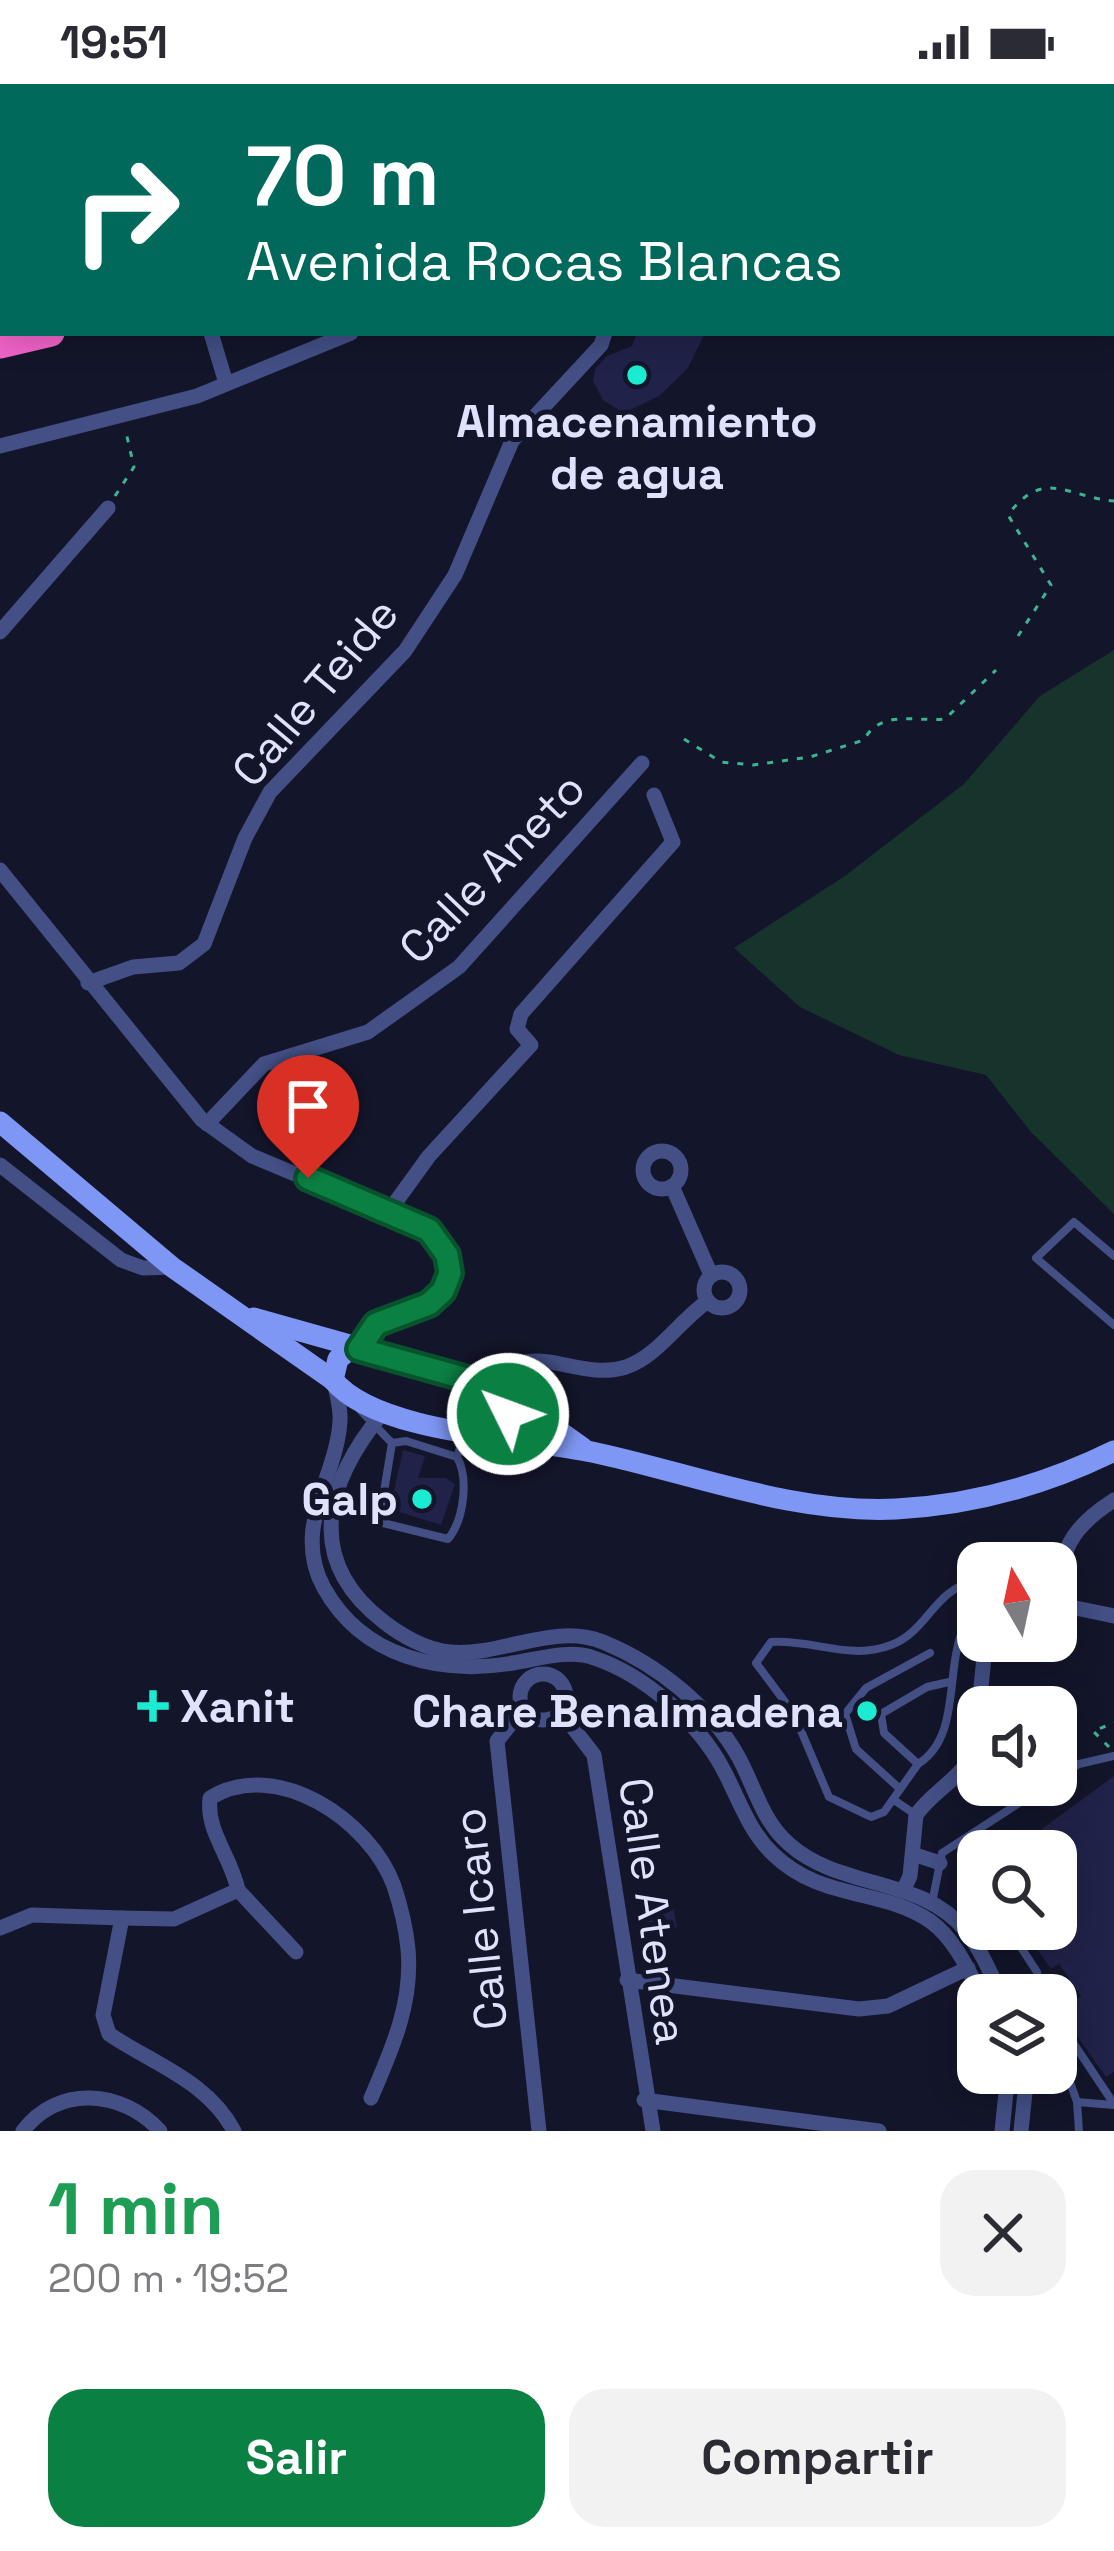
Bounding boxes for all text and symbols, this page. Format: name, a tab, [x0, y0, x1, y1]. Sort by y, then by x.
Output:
text: 19:51	[60, 14, 168, 71]
text: 70 m	[246, 122, 440, 230]
icon: right	[48, 132, 204, 288]
text: Avenida Rocas Blancas	[246, 227, 843, 296]
marker: Almacenamiento de agua	[624, 362, 650, 388]
place label: Almacenamiento de agua	[456, 393, 818, 502]
street label: Calle Teide	[220, 586, 410, 798]
street label: Calle Aneto	[387, 761, 597, 975]
pin	[257, 1055, 359, 1178]
icon: arrive	[275, 1073, 341, 1139]
position arrow	[445, 1351, 571, 1477]
place label: Galp	[302, 1471, 398, 1528]
marker: Galp	[409, 1486, 435, 1512]
north arrow	[957, 1542, 1077, 1662]
map controls	[957, 1542, 1077, 2094]
place label: Xanit	[180, 1678, 295, 1735]
place label: Chare Benalmadena	[412, 1683, 843, 1740]
button: sound	[957, 1686, 1077, 1806]
marker: Xanit	[137, 1690, 169, 1722]
marker: Chare Benalmadena	[854, 1698, 880, 1724]
street label: Calle Atenea	[606, 1774, 700, 2048]
street label: Calle Icaro	[440, 1805, 520, 2033]
button: search	[957, 1830, 1077, 1950]
button: layers	[957, 1974, 1077, 2094]
text: 1 min	[48, 2163, 224, 2255]
button: close	[940, 2170, 1066, 2296]
text: 200 m · 19:52	[48, 2254, 289, 2303]
button: Salir	[48, 2389, 545, 2527]
button: Compartir	[569, 2389, 1066, 2527]

